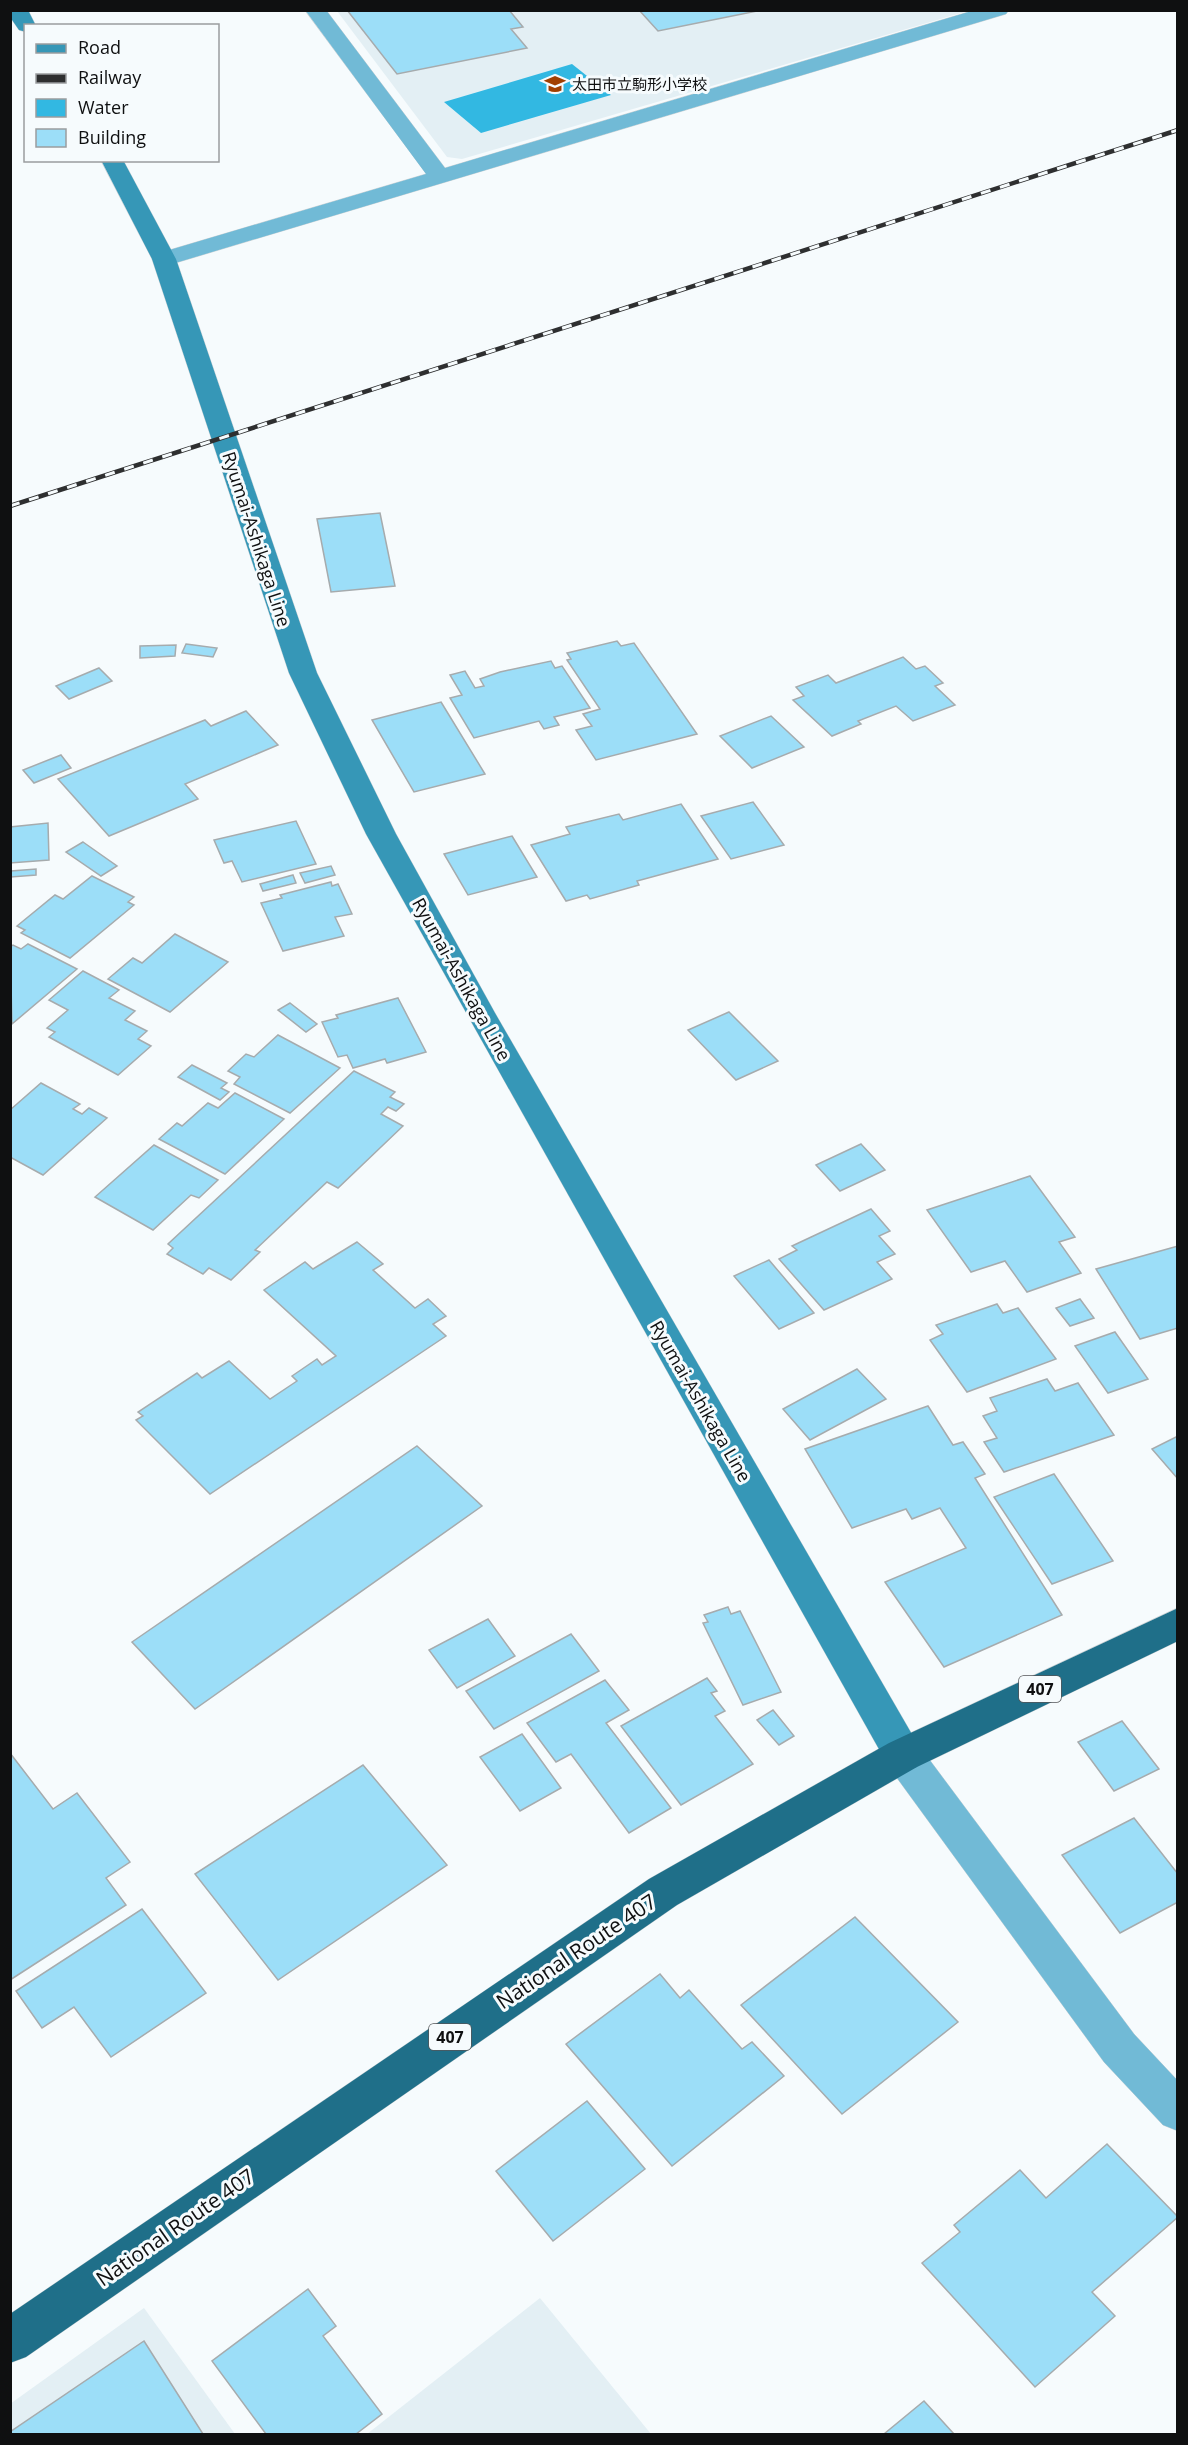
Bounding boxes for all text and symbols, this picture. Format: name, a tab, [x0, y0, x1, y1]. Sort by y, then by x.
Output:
legend	[24, 24, 219, 162]
text: Road	[78, 35, 121, 59]
text: Railway	[78, 65, 142, 89]
school or university icon: 太田市立駒形小学校	[543, 72, 567, 96]
place label: 太田市立駒形小学校	[572, 74, 707, 94]
text: Water	[78, 95, 129, 119]
text: Building	[78, 125, 146, 149]
street label: Ryumai-Ashikaga Line	[217, 448, 297, 630]
street label: Ryumai-Ashikaga Line	[407, 893, 517, 1065]
street label: Ryumai-Ashikaga Line	[645, 1316, 757, 1486]
road number: 407	[1019, 1676, 1061, 1702]
street label: National Route 407	[490, 1887, 662, 2015]
road number: 407	[429, 2024, 471, 2050]
street label: National Route 407	[90, 2162, 260, 2292]

